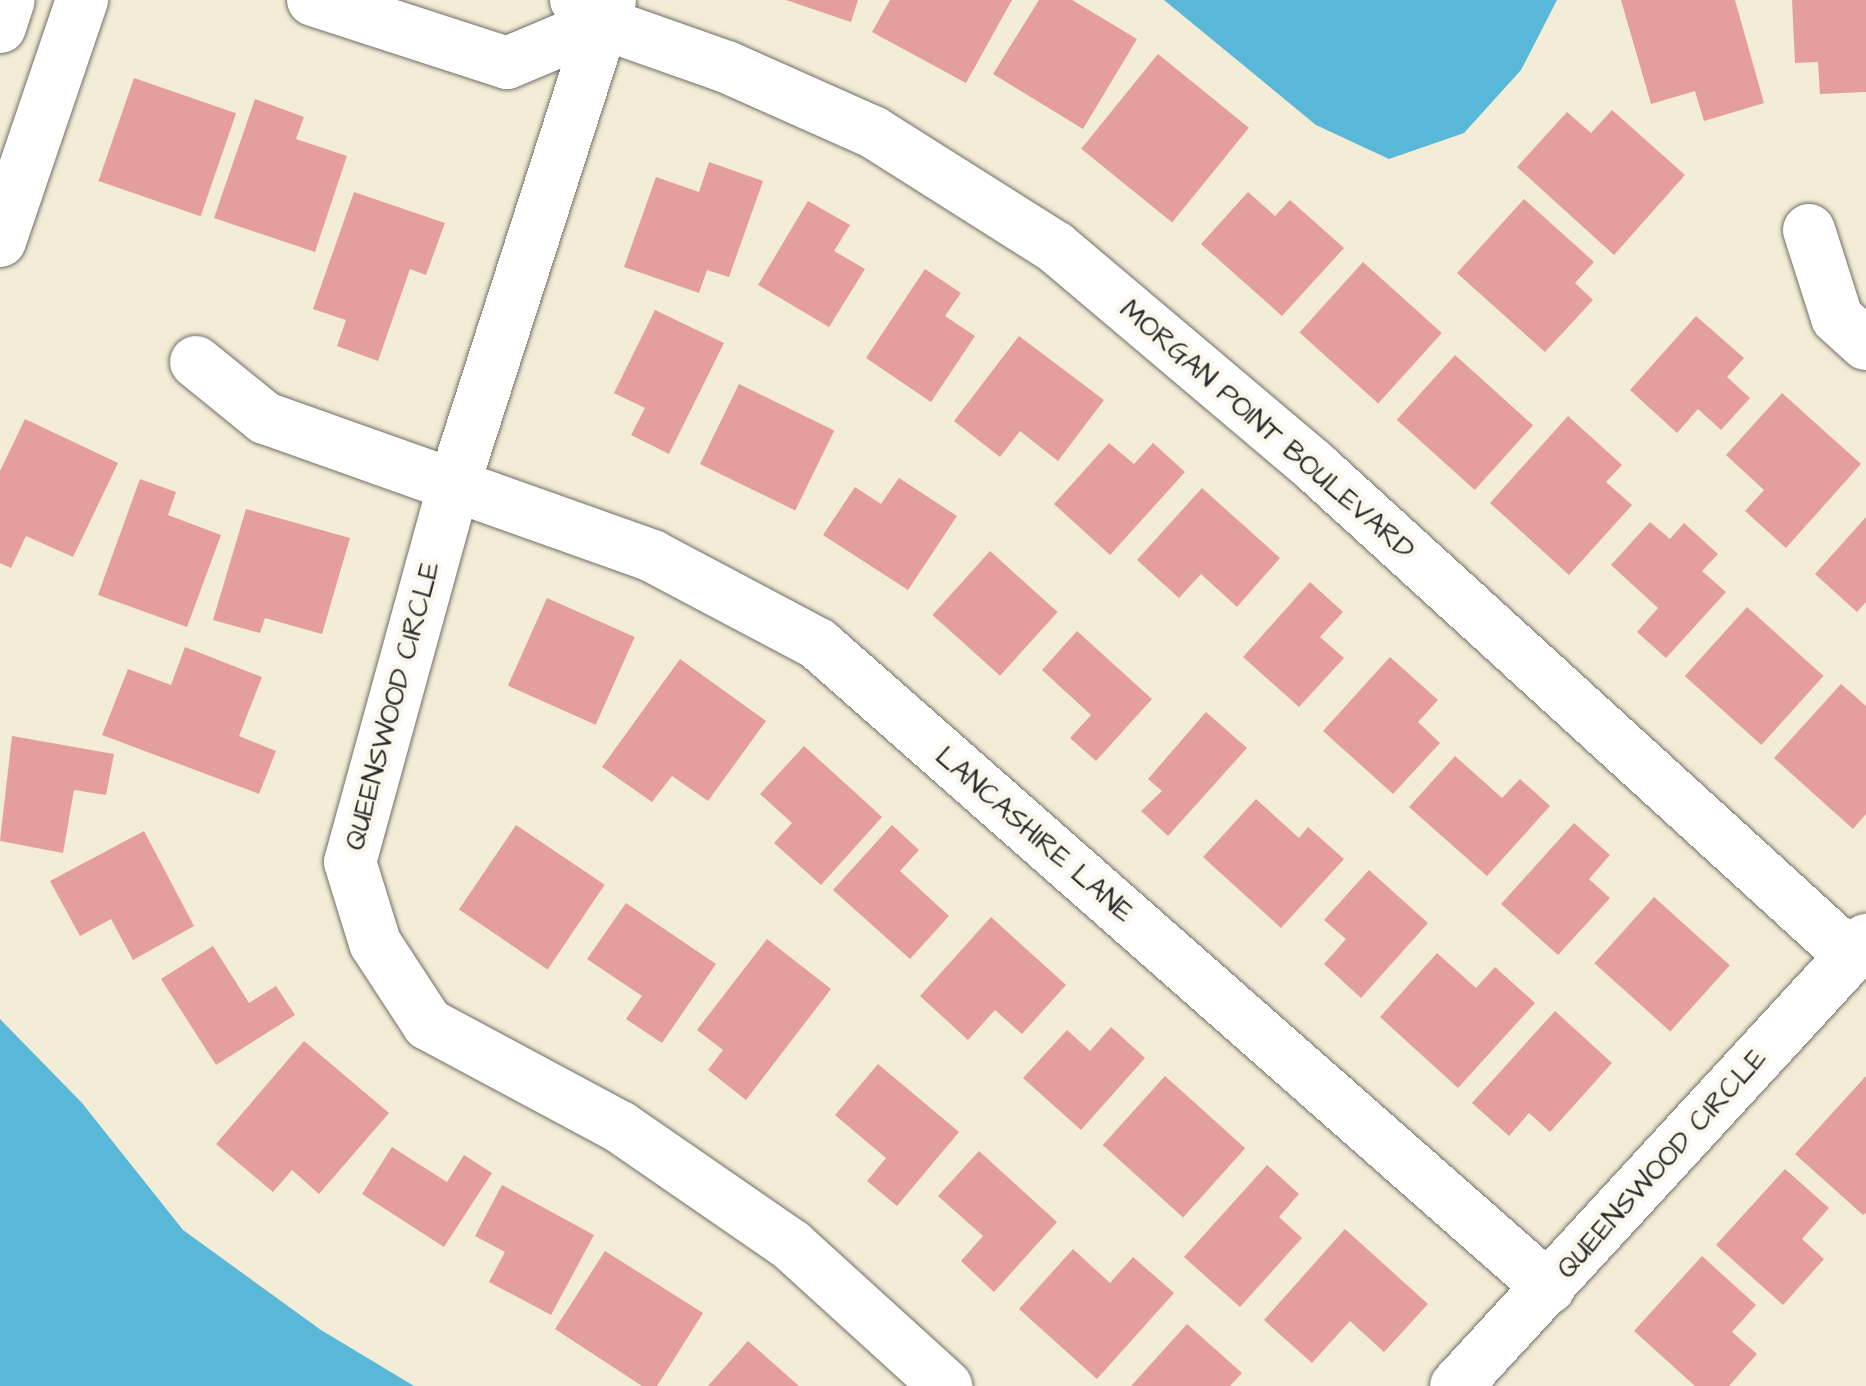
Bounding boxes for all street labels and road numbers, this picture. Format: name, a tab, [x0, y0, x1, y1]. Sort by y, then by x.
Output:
street label: MORGAN POINT BOULEVARD	[1113, 293, 1421, 567]
street label: QUEENSWOOD CIRCLE	[338, 558, 448, 854]
street label: LANCASHIRE LANE	[928, 740, 1140, 930]
street label: QUEENSWOOD CIRCLE	[1550, 1042, 1774, 1286]

